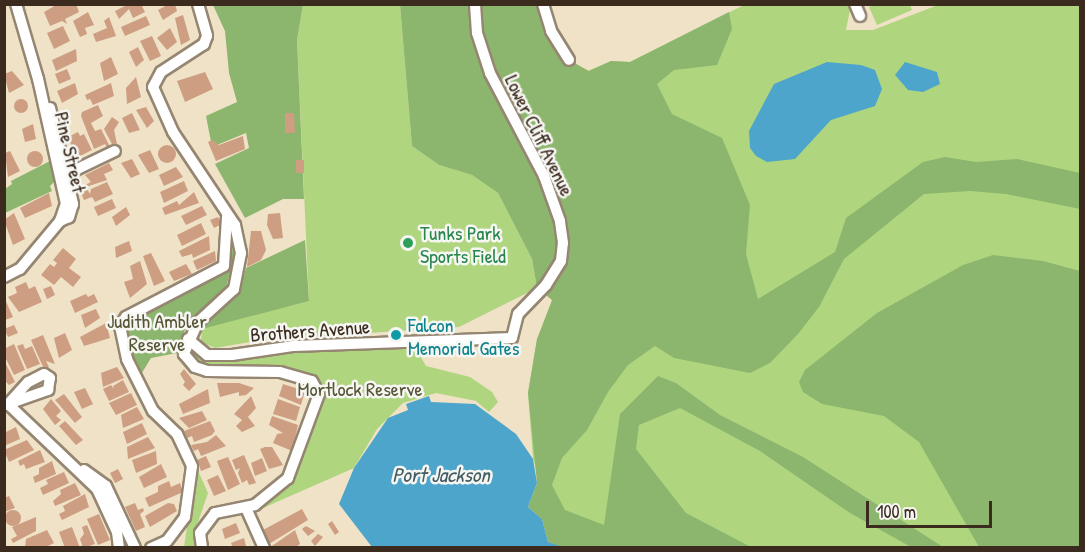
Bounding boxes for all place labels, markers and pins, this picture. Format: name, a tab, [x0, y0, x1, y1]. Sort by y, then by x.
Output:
place label: Tunks Park Sports Field	[420, 220, 506, 267]
marker: Tunks Park Sports Field	[401, 236, 415, 250]
place label: Falcon Memorial Gates	[408, 312, 519, 359]
marker: Falcon Memorial Gates	[389, 328, 403, 342]

